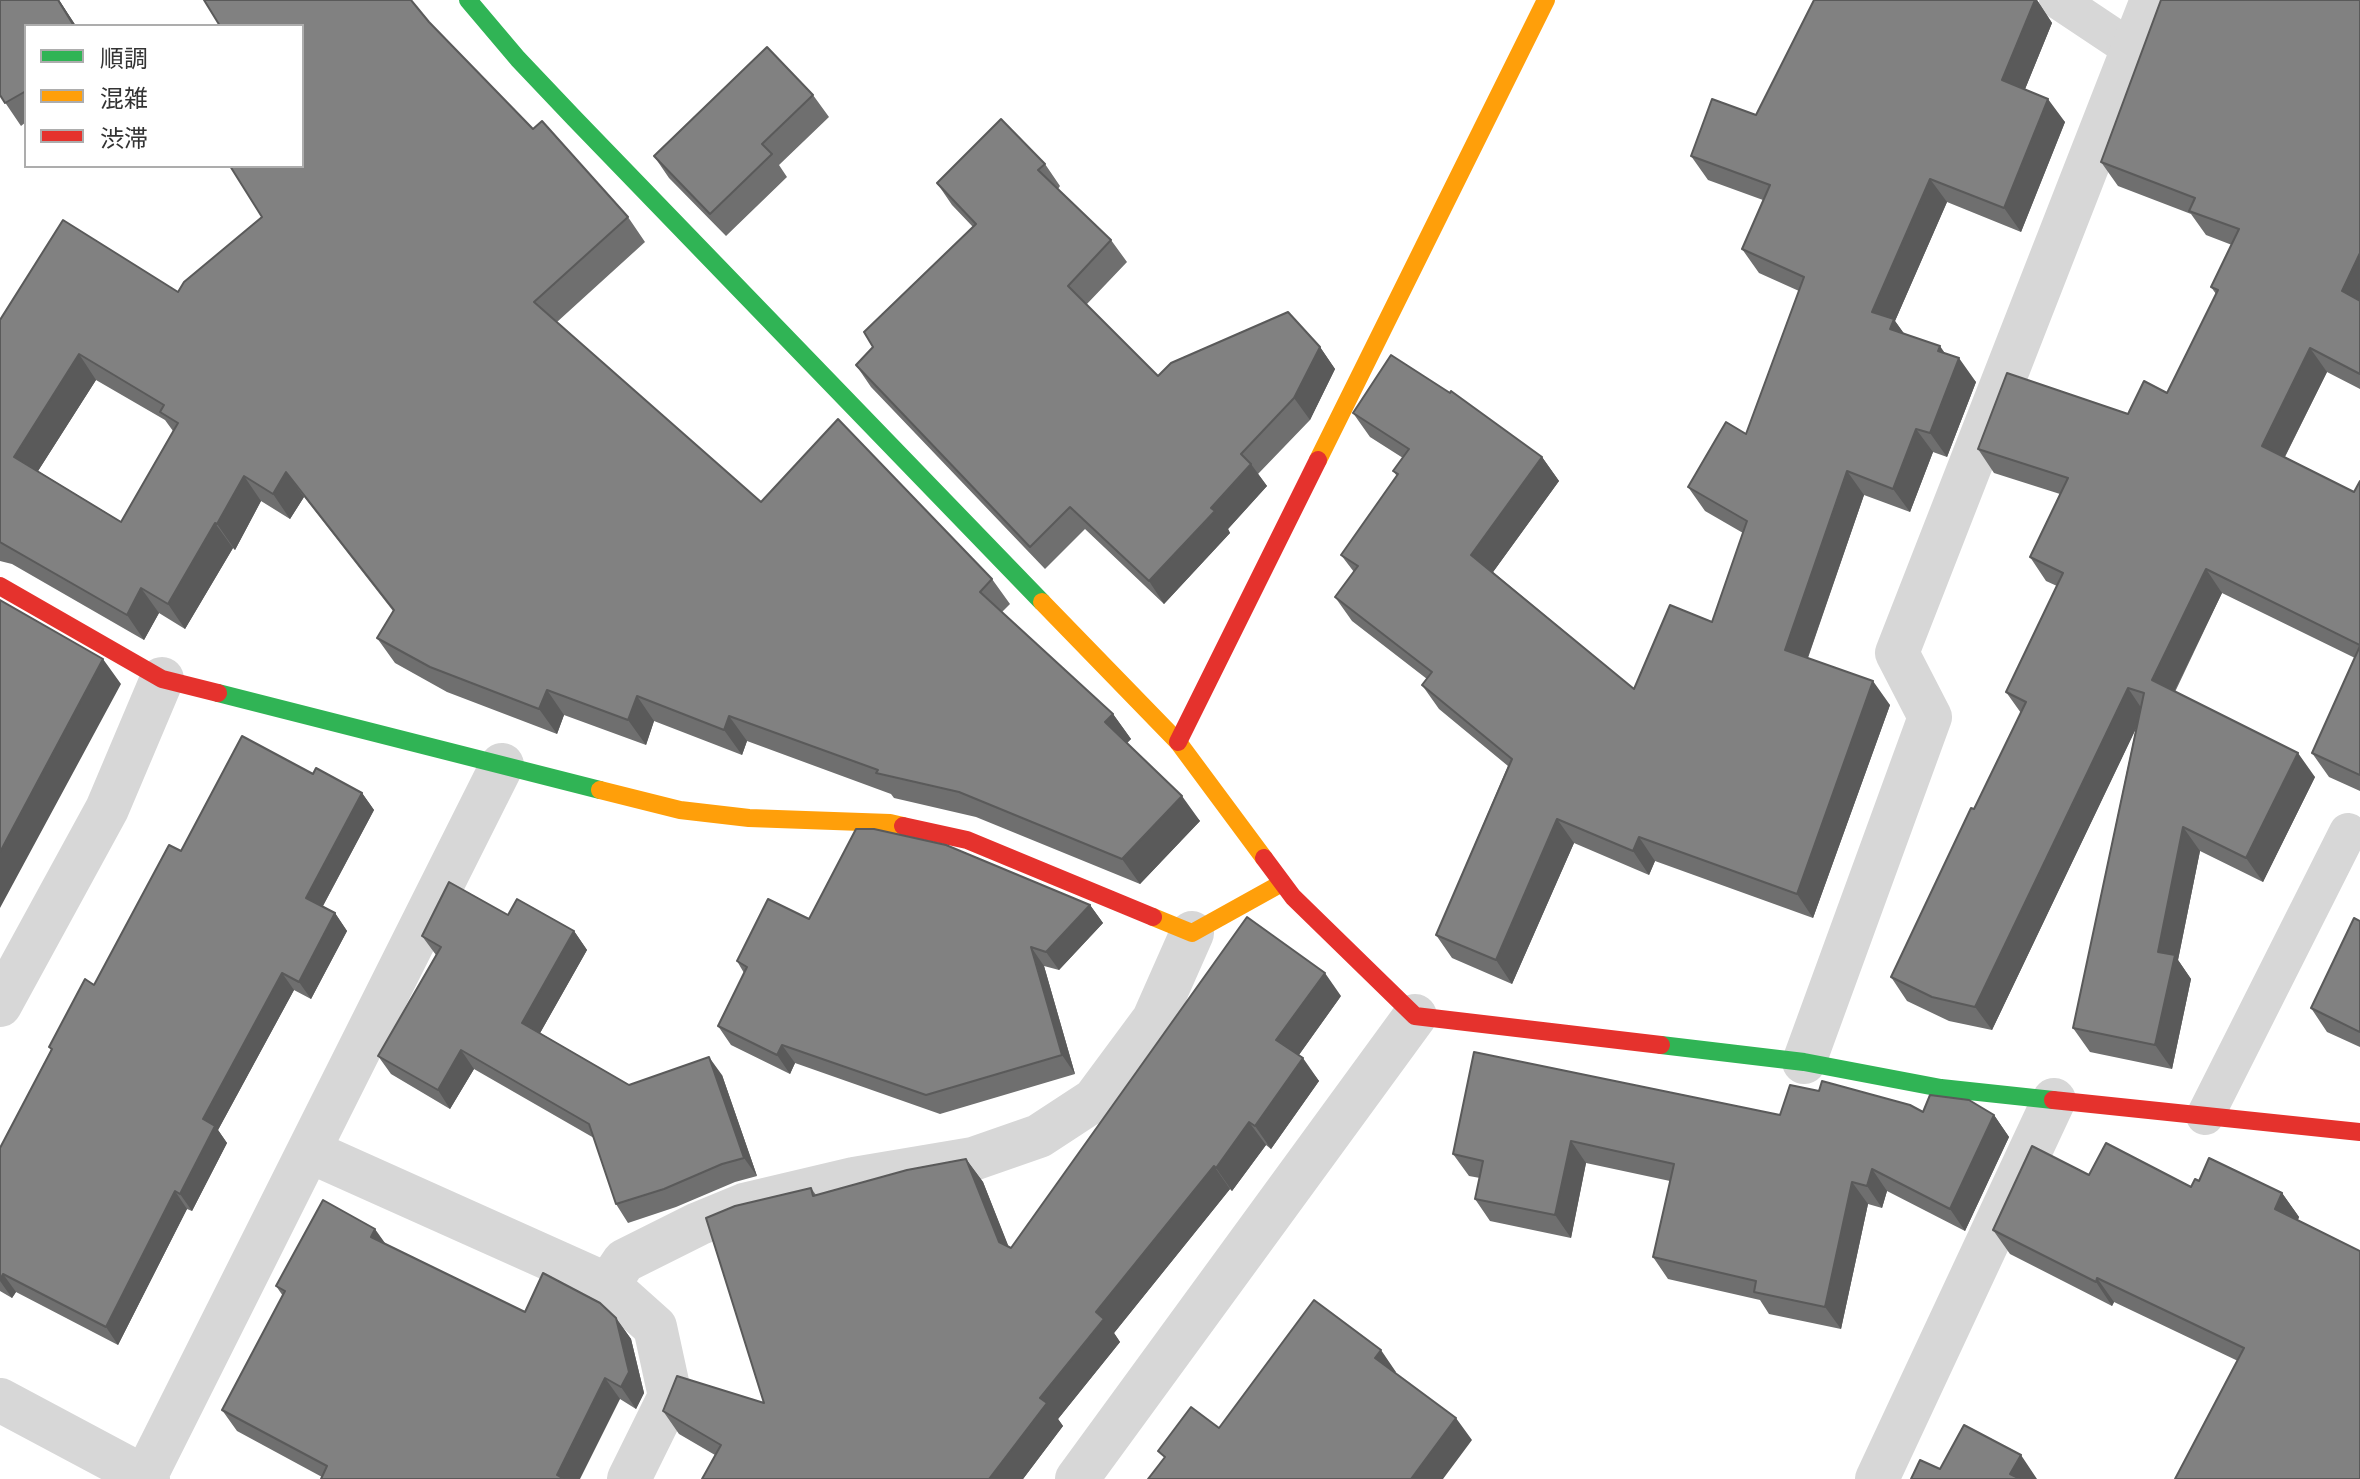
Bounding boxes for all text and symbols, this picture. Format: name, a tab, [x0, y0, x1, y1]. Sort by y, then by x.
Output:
legend	[24, 24, 304, 168]
text: 順調	[100, 45, 148, 73]
text: 混雑	[100, 85, 148, 113]
text: 渋滞	[100, 125, 148, 153]

